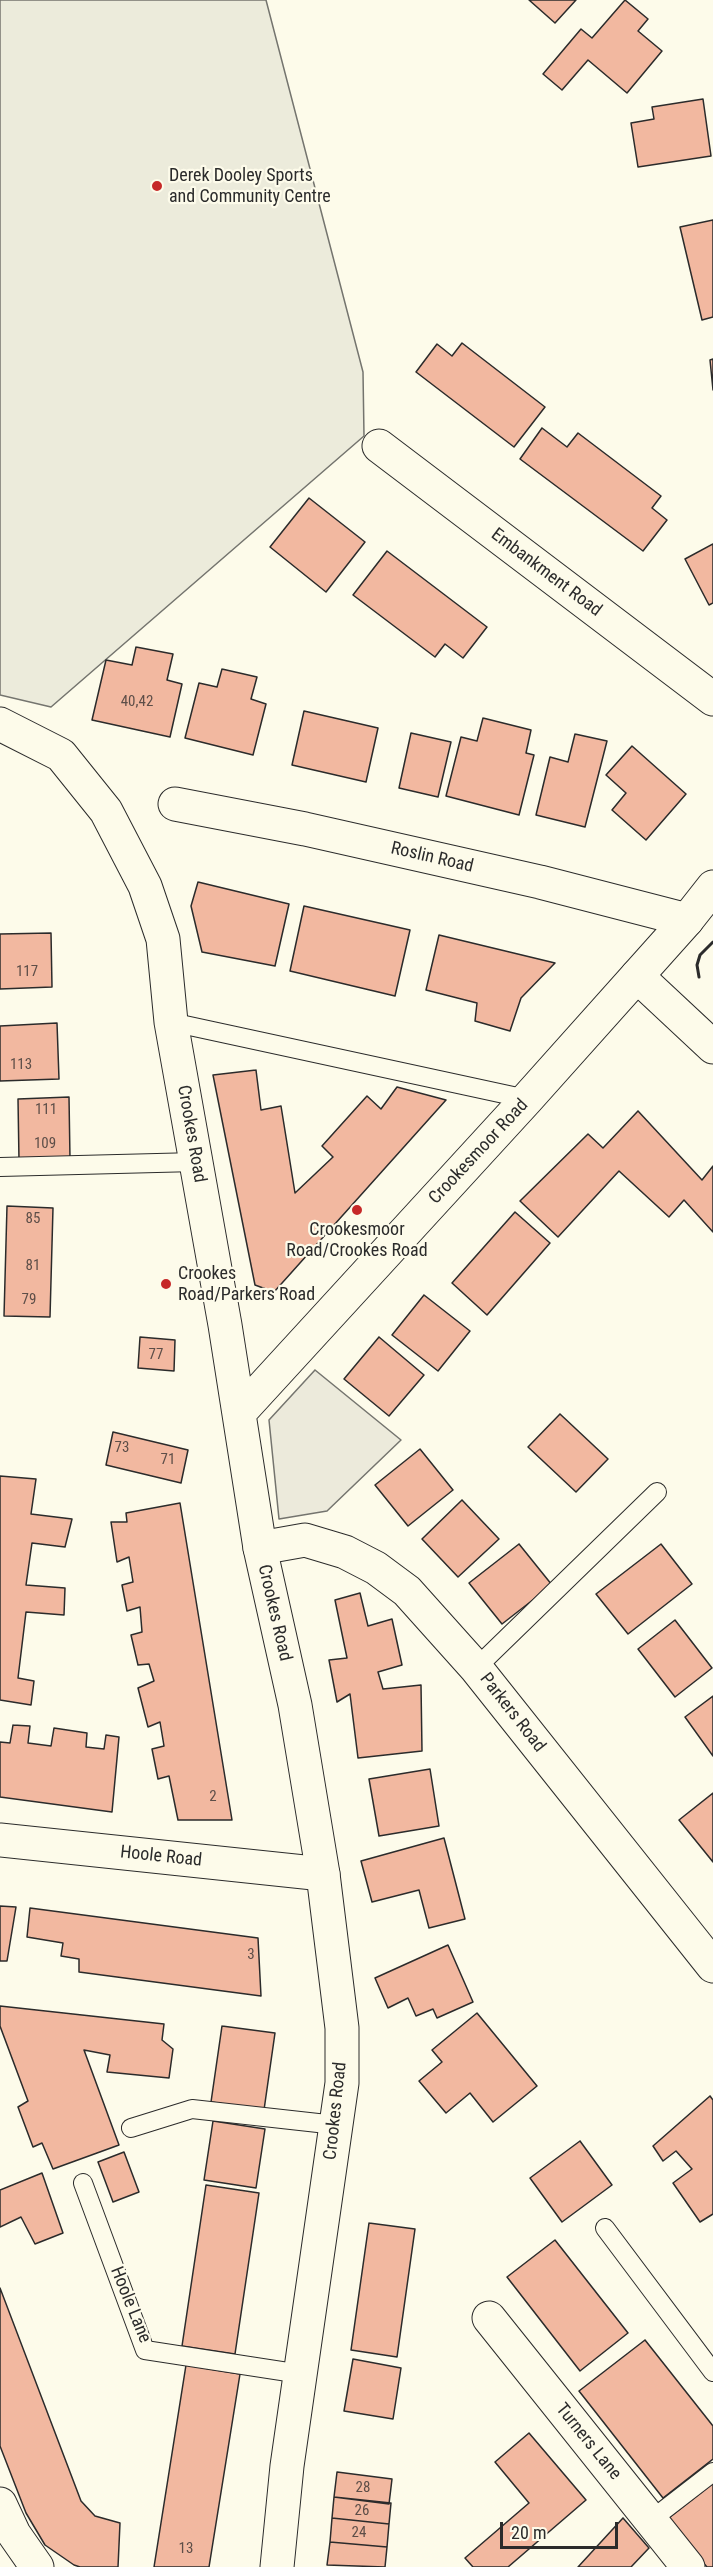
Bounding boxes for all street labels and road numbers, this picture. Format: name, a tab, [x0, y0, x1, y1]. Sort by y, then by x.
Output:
street label: Embankment Road	[486, 524, 606, 622]
street label: Roslin Road	[389, 838, 475, 878]
street label: Crookes Road	[172, 1084, 210, 1184]
street label: Crookesmoor Road	[425, 1095, 533, 1209]
street label: Crookes Road	[252, 1563, 296, 1663]
street label: Parkers Road	[474, 1669, 550, 1757]
street label: Hoole Road	[119, 1842, 203, 1872]
street label: Crookes Road	[320, 2061, 352, 2161]
street label: Hoole Lane	[105, 2264, 155, 2346]
street label: Turners Lane	[551, 2399, 625, 2485]

